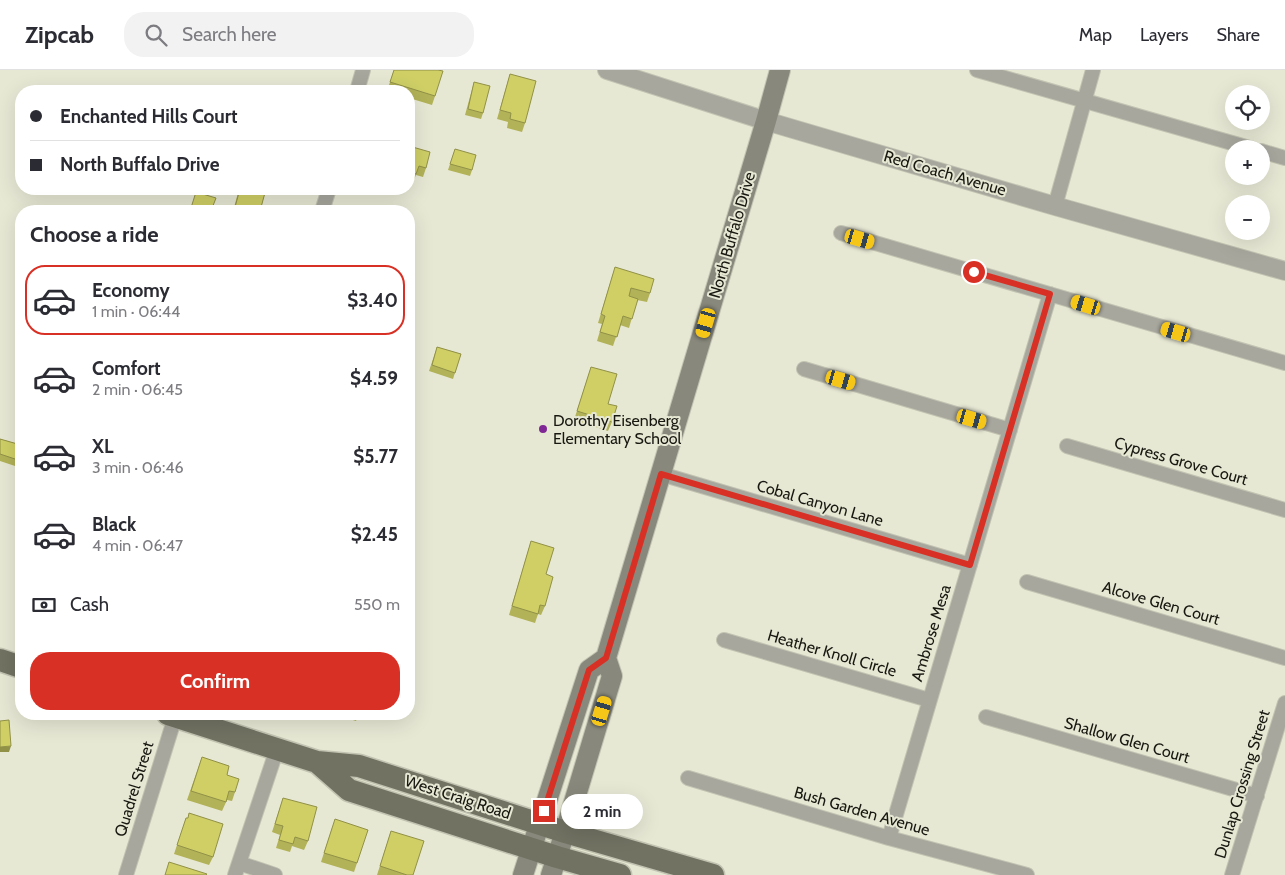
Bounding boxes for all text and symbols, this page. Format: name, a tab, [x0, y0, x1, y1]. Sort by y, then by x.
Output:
search box	[124, 12, 474, 57]
text: Zipcab	[25, 20, 94, 49]
icon: search	[142, 21, 170, 49]
text: Search here	[182, 23, 276, 46]
text: Map	[1079, 24, 1112, 46]
text: Layers	[1140, 24, 1189, 46]
text: Share	[1217, 24, 1260, 46]
map controls	[1225, 85, 1270, 240]
button: locate	[1225, 85, 1270, 130]
text: Enchanted Hills Court	[60, 105, 238, 128]
button: +	[1225, 140, 1270, 185]
street label: Red Coach Avenue	[882, 146, 1008, 200]
text: North Buffalo Drive	[60, 153, 220, 176]
street label: North Buffalo Drive	[705, 170, 759, 300]
button: −	[1225, 195, 1270, 240]
text: Choose a ride	[30, 221, 159, 248]
car	[843, 228, 876, 250]
route start	[963, 261, 985, 283]
icon: car	[32, 278, 77, 323]
text: Economy	[92, 279, 170, 302]
text: $3.40	[347, 289, 398, 312]
car	[1069, 293, 1102, 317]
text: 1 min · 06:44	[92, 302, 180, 321]
car	[694, 307, 717, 339]
car	[1159, 321, 1192, 343]
icon: car	[32, 356, 77, 401]
text: Comfort	[92, 357, 161, 380]
text: $4.59	[350, 367, 398, 390]
car	[824, 369, 857, 391]
text: 2 min · 06:45	[92, 380, 183, 399]
car	[955, 408, 988, 430]
place label: Dorothy Eisenberg Elementary School	[553, 411, 681, 448]
marker: Dorothy Eisenberg Elementary School	[537, 423, 549, 435]
street label: Cypress Grove Court	[1112, 433, 1250, 489]
icon: car	[32, 434, 77, 479]
text: XL	[92, 435, 113, 458]
text: $5.77	[353, 445, 398, 468]
text: 3 min · 06:46	[92, 458, 184, 477]
street label: Cobal Canyon Lane	[755, 476, 885, 530]
icon: car	[32, 512, 77, 557]
text: Black	[92, 513, 136, 536]
text: $2.45	[351, 523, 398, 546]
text: 4 min · 06:47	[92, 536, 183, 555]
street label: Alcove Glen Court	[1100, 577, 1222, 629]
street label: Ambrose Mesa	[907, 582, 955, 684]
icon: cash	[30, 591, 58, 619]
text: Cash	[70, 593, 109, 616]
text: 550 m	[354, 595, 400, 614]
street label: Heather Knoll Circle	[765, 625, 899, 681]
button: Confirm	[30, 652, 400, 710]
car	[590, 694, 613, 728]
street label: Dunlap Crossing Street	[1210, 707, 1274, 861]
street label: Shallow Glen Court	[1062, 713, 1192, 767]
street label: Quadrel Street	[110, 738, 158, 839]
street label: West Craig Road	[403, 771, 513, 823]
street label: Bush Garden Avenue	[792, 783, 932, 839]
callout: 2 min	[562, 794, 644, 828]
route end	[533, 800, 555, 822]
text: 2 min	[583, 802, 621, 821]

